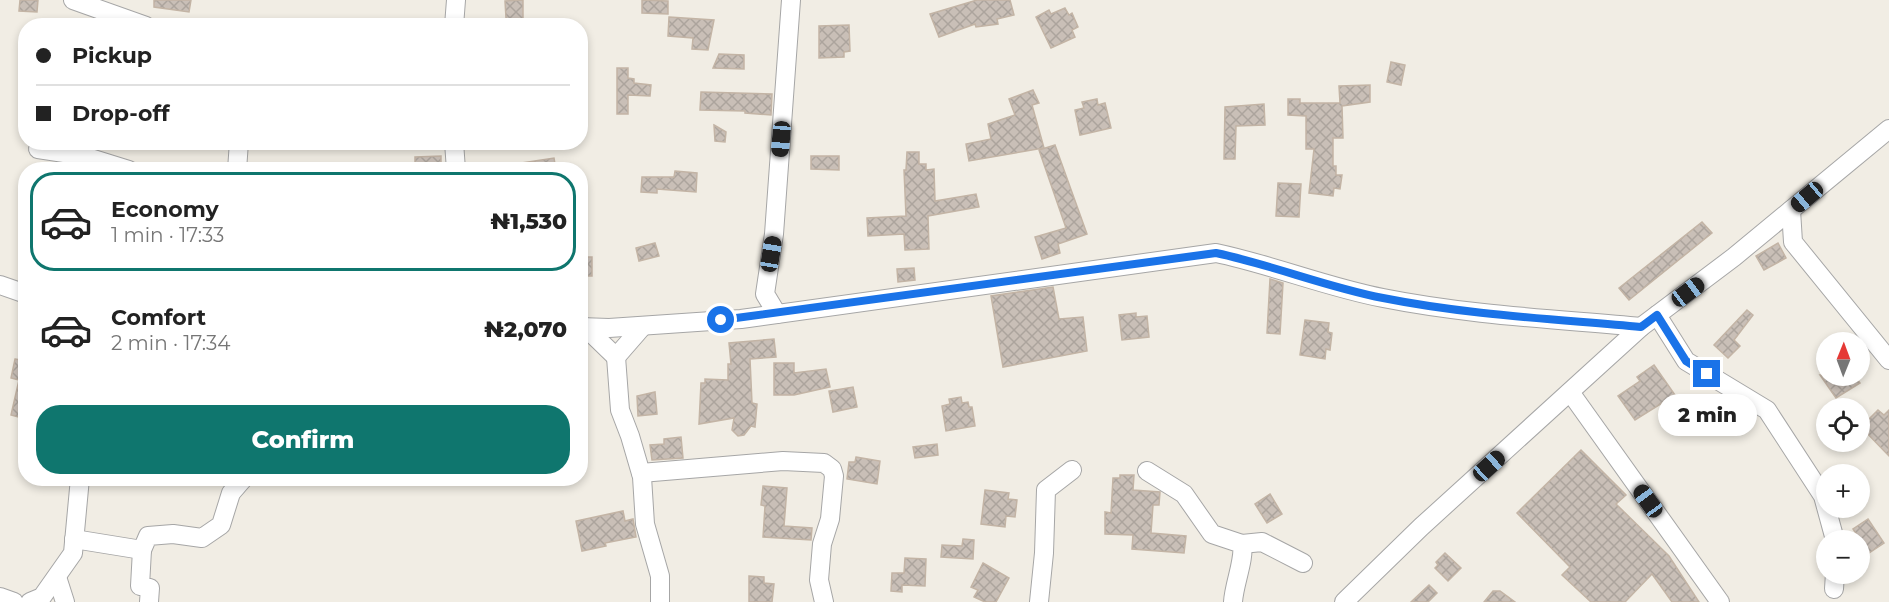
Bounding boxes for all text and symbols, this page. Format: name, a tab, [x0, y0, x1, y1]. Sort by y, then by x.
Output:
text: Pickup	[72, 42, 152, 69]
text: Drop-off	[72, 100, 170, 127]
car	[770, 120, 792, 158]
car	[1787, 179, 1827, 215]
icon: car	[39, 195, 93, 249]
text: Economy	[111, 196, 219, 223]
text: ₦1,530	[490, 208, 567, 235]
text: 1 min · 17:33	[111, 223, 224, 247]
car	[759, 235, 783, 273]
car	[1668, 274, 1708, 310]
icon: car	[39, 303, 93, 357]
text: Comfort	[111, 304, 206, 331]
route start	[707, 306, 734, 333]
text: ₦2,070	[484, 316, 567, 343]
text: 2 min · 17:34	[111, 331, 231, 355]
north arrow	[1816, 332, 1870, 386]
map controls	[1816, 332, 1870, 584]
route end	[1693, 360, 1720, 387]
callout: 2 min	[1658, 395, 1756, 437]
button: locate	[1816, 398, 1870, 452]
text: 2 min	[1678, 403, 1737, 427]
button: Confirm	[36, 405, 570, 474]
car	[1470, 447, 1508, 485]
button: +	[1816, 464, 1870, 518]
car	[1630, 481, 1666, 521]
button: −	[1816, 530, 1870, 584]

